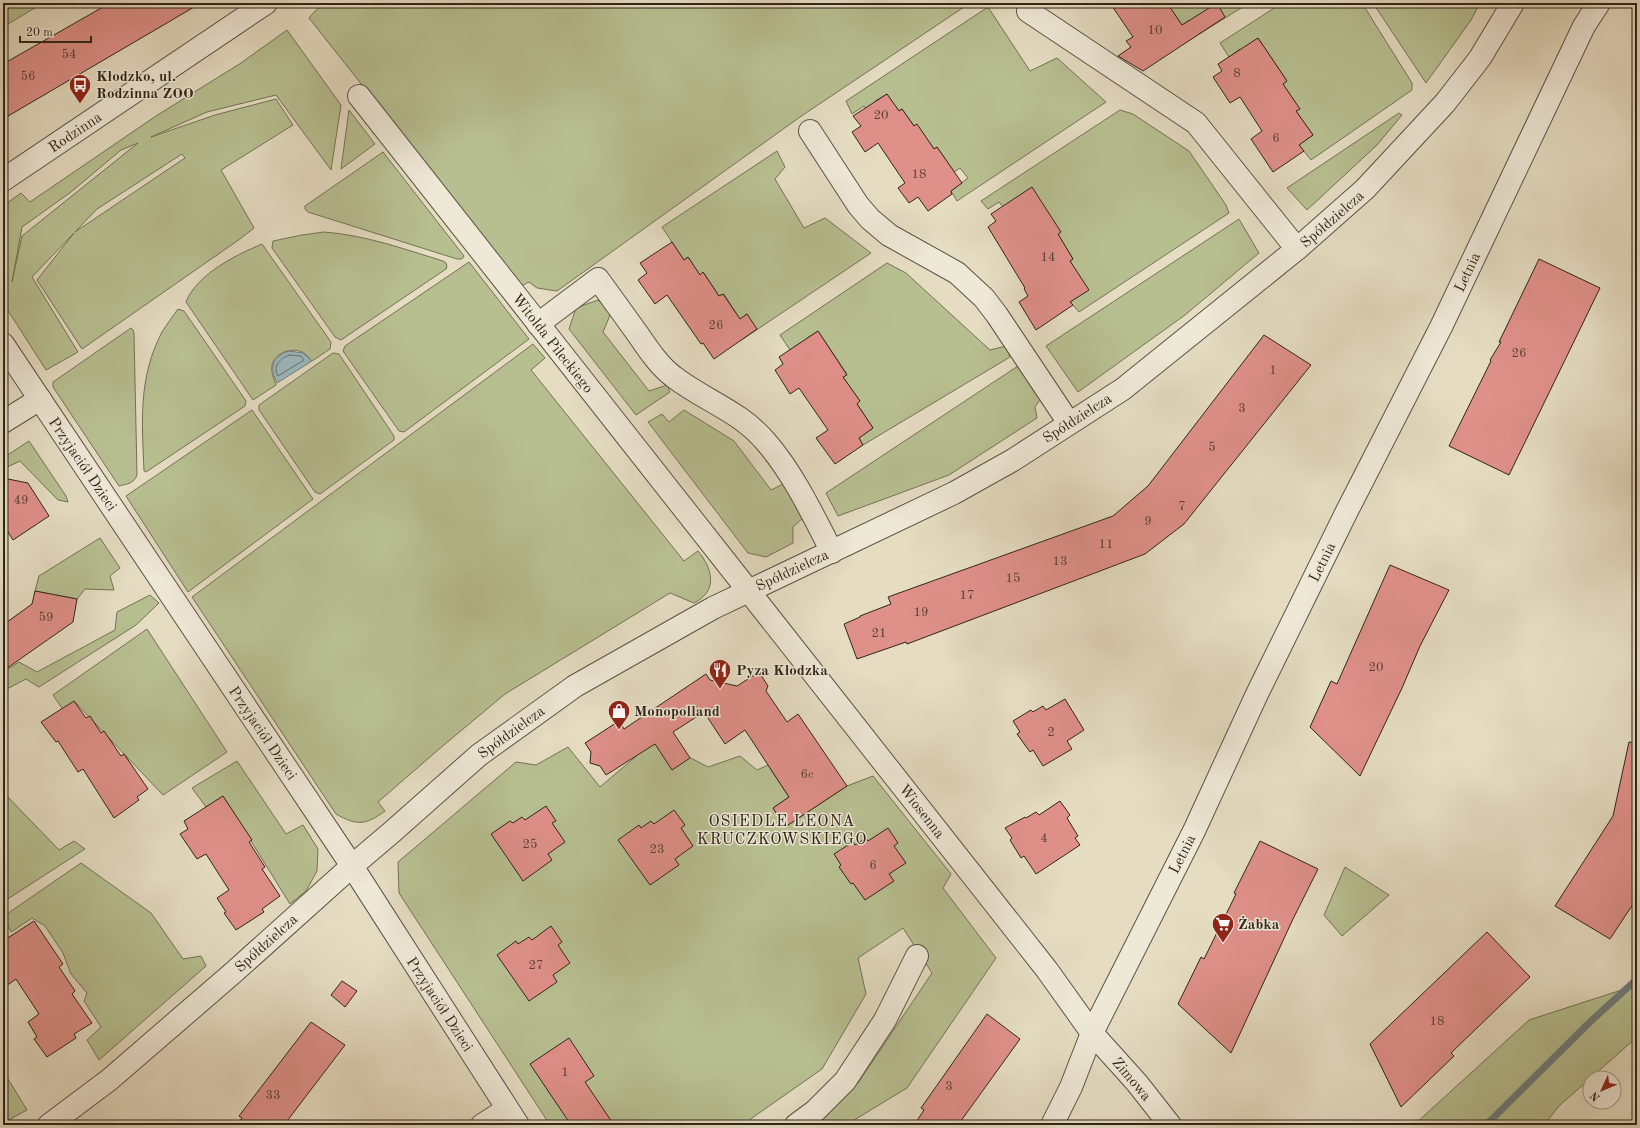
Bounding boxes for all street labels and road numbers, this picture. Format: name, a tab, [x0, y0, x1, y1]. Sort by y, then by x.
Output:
street label: Rodzinna	[47, 110, 106, 156]
street label: Spółdzielcza	[1298, 188, 1368, 252]
street label: Letnia	[1453, 250, 1484, 295]
street label: Witolda Pileckiego	[508, 291, 595, 396]
street label: Spółdzielcza	[1041, 391, 1115, 447]
street label: Przyjaciół Dzieci	[45, 415, 119, 514]
street label: Letnia	[1307, 540, 1339, 585]
street label: Spółdzielcza	[754, 548, 832, 595]
street label: Przyjaciół Dzieci	[225, 684, 299, 783]
street label: Spółdzielcza	[476, 704, 549, 762]
street label: Wiosenna	[895, 782, 947, 842]
street label: Letnia	[1167, 832, 1200, 877]
street label: Spółdzielcza	[233, 912, 302, 976]
street label: Przyjaciół Dzieci	[403, 955, 475, 1055]
street label: Zimowa	[1109, 1055, 1154, 1105]

